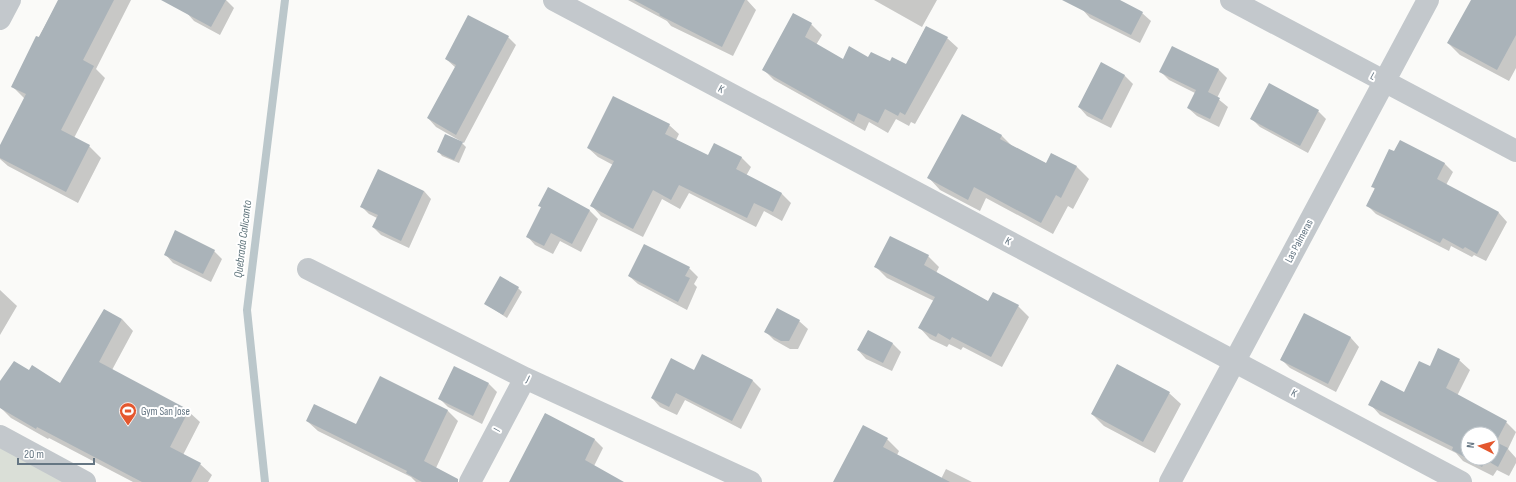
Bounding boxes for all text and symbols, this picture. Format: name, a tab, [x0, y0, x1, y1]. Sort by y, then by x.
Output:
street label: L	[1368, 69, 1378, 83]
street label: K	[716, 82, 726, 96]
water label: Quebrada Calicanto	[231, 199, 255, 279]
street label: Las Palmeras	[1282, 217, 1316, 265]
street label: K	[1003, 234, 1013, 248]
street label: J	[523, 372, 532, 385]
street label: K	[1289, 386, 1299, 400]
sports icon: Gym San Jose	[118, 401, 138, 426]
place label: Gym San Jose	[141, 405, 190, 418]
street label: I	[491, 426, 503, 434]
north arrow	[1460, 426, 1500, 466]
scale bar	[18, 440, 94, 466]
text: N	[1464, 441, 1477, 449]
text: 20 m	[24, 447, 44, 462]

